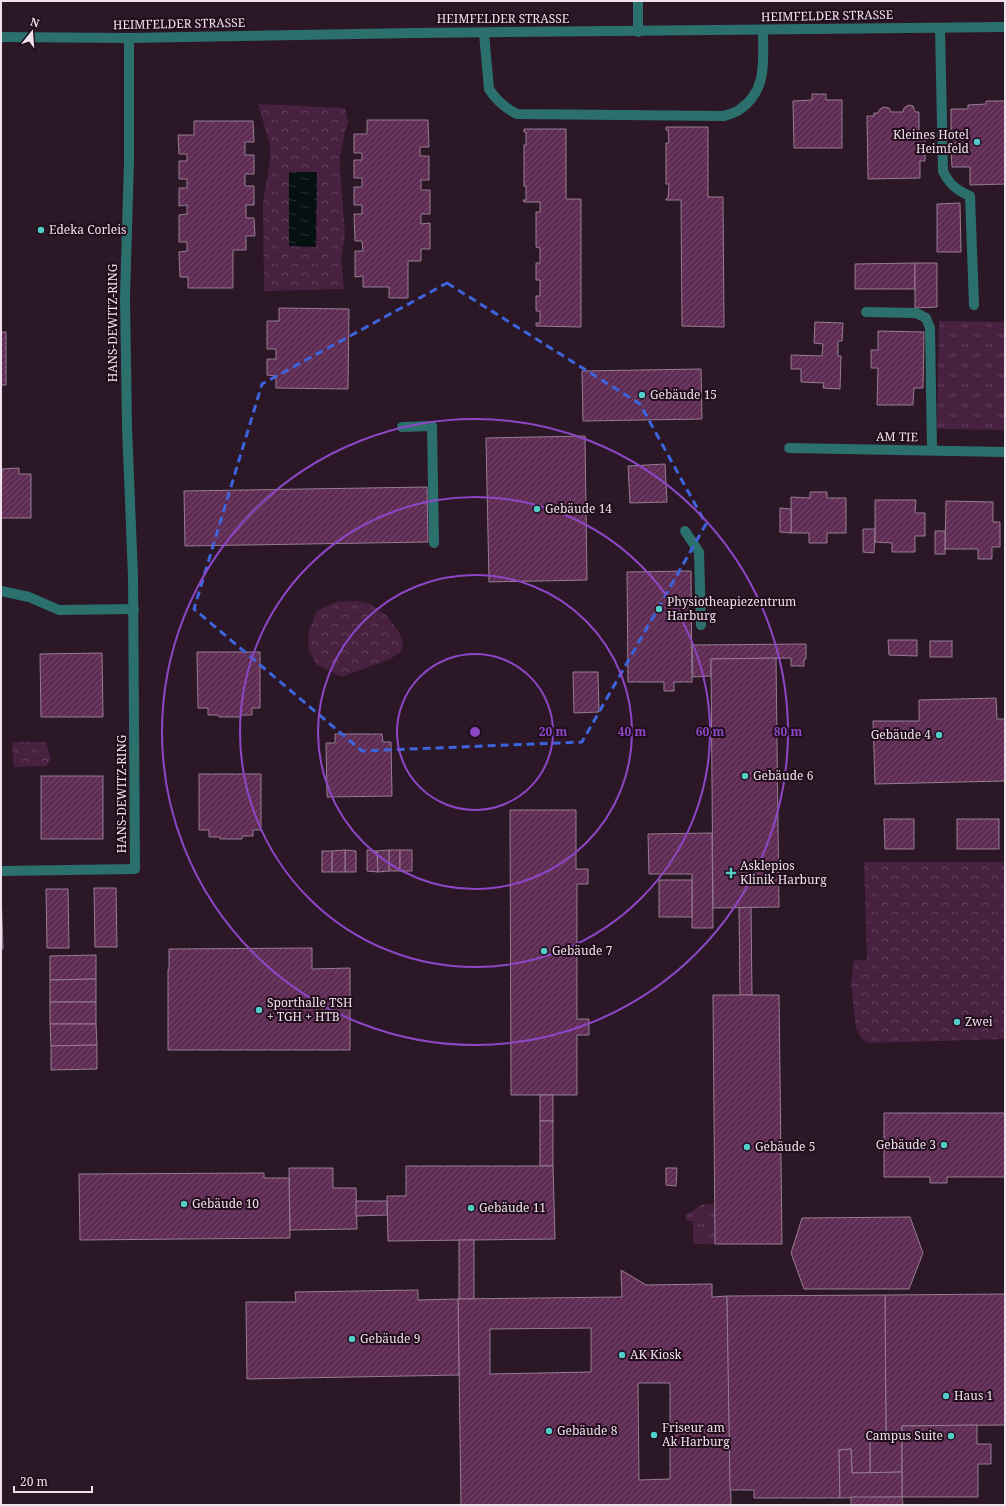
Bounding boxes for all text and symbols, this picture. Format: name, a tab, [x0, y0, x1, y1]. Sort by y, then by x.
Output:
street label: HEIMFELDER STRASSE	[761, 6, 893, 25]
street label: HEIMFELDER STRASSE	[437, 10, 569, 27]
north arrow	[12, 12, 52, 52]
text: N	[29, 14, 42, 30]
street label: HEIMFELDER STRASSE	[113, 14, 245, 33]
place label: Kleines Hotel Heimfeld	[893, 126, 970, 157]
marker: Kleines Hotel Heimfeld	[972, 137, 982, 147]
place label: Edeka Corleis	[49, 221, 127, 238]
marker: Edeka Corleis	[36, 225, 46, 235]
street label: HANS-DEWITZ-RING	[104, 263, 121, 382]
place label: Gebäude 15	[650, 386, 717, 403]
marker: Gebäude 15	[637, 390, 647, 400]
street label: AM TIE	[876, 428, 918, 445]
place label: Gebäude 14	[545, 500, 612, 517]
marker: Gebäude 14	[532, 504, 542, 514]
place label: Physiotheapiezentrum Harburg	[667, 593, 796, 624]
marker: Physiotheapiezentrum Harburg	[654, 604, 664, 614]
text: 20 m	[539, 723, 567, 740]
text: 40 m	[618, 723, 646, 740]
text: 60 m	[696, 723, 724, 740]
text: 80 m	[774, 723, 802, 740]
centre of rings	[468, 725, 482, 739]
place label: Gebäude 4	[871, 726, 931, 743]
marker: Gebäude 4	[934, 730, 944, 740]
street label: HANS-DEWITZ-RING	[113, 734, 130, 853]
place label: Gebäude 6	[753, 767, 814, 784]
marker: Gebäude 6	[740, 771, 750, 781]
place label: Asklepios Klinik Harburg	[740, 857, 827, 888]
marker: Asklepios Klinik Harburg	[725, 867, 737, 879]
place label: Gebäude 7	[552, 942, 613, 959]
marker: Gebäude 7	[539, 946, 549, 956]
place label: Sporthalle TSH + TGH + HTB	[267, 994, 353, 1025]
marker: Sporthalle TSH + TGH + HTB	[254, 1005, 264, 1015]
place label: Zwei	[965, 1013, 993, 1030]
marker: Zwei	[952, 1017, 962, 1027]
place label: Gebäude 3	[876, 1136, 936, 1153]
place label: Gebäude 5	[755, 1138, 815, 1155]
marker: Gebäude 3	[939, 1140, 949, 1150]
marker: Gebäude 5	[742, 1142, 752, 1152]
place label: Gebäude 10	[192, 1195, 259, 1212]
marker: Gebäude 10	[179, 1199, 189, 1209]
place label: Gebäude 11	[479, 1199, 546, 1216]
marker: Gebäude 11	[466, 1203, 476, 1213]
place label: Gebäude 9	[360, 1330, 420, 1347]
marker: Gebäude 9	[347, 1334, 357, 1344]
place label: AK Kiosk	[630, 1346, 683, 1363]
marker: AK Kiosk	[617, 1350, 627, 1360]
place label: Haus 1	[954, 1387, 993, 1404]
marker: Haus 1	[941, 1391, 951, 1401]
place label: Friseur am Ak Harburg	[662, 1419, 730, 1450]
place label: Gebäude 8	[557, 1422, 618, 1439]
marker: Gebäude 8	[544, 1426, 554, 1436]
place label: Campus Suite	[865, 1427, 943, 1444]
marker: Friseur am Ak Harburg	[649, 1430, 659, 1440]
marker: Campus Suite	[946, 1431, 956, 1441]
scale bar	[14, 1468, 92, 1494]
text: 20 m	[20, 1473, 48, 1490]

